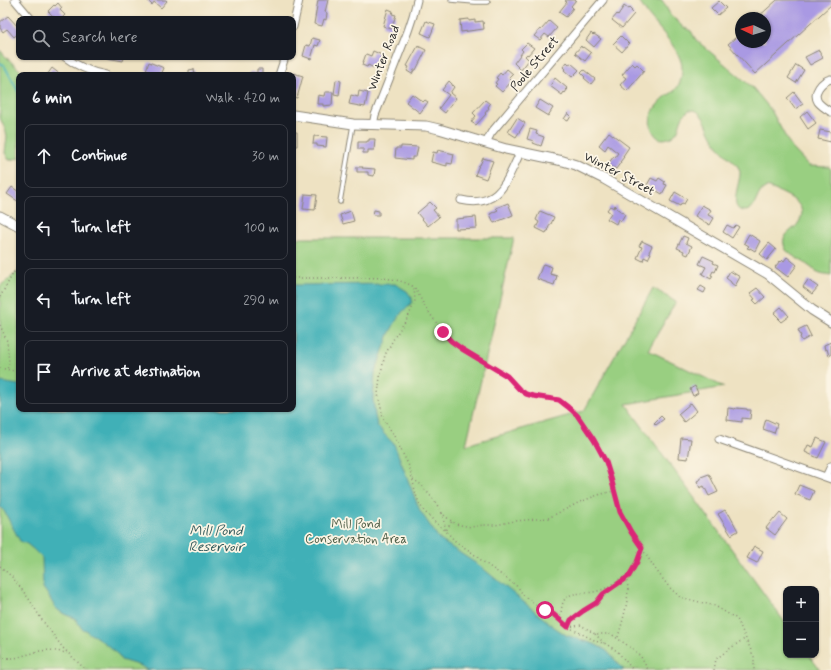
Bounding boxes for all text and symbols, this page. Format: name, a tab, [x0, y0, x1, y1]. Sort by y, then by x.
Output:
north arrow	[735, 12, 771, 48]
search box	[16, 16, 296, 60]
street label: Winter Road	[364, 23, 404, 93]
icon: search	[30, 27, 52, 49]
text: Search here	[62, 28, 138, 48]
street label: Poole Street	[507, 33, 563, 95]
text: 6 min	[32, 87, 72, 109]
text: Walk · 420 m	[206, 90, 280, 107]
icon: ahead	[33, 145, 55, 167]
text: Continue	[71, 146, 127, 166]
text: 30 m	[252, 148, 279, 165]
street label: Winter Street	[581, 148, 657, 200]
icon: left	[33, 217, 55, 239]
text: Turn left	[71, 218, 131, 238]
text: 100 m	[244, 220, 279, 237]
icon: left	[33, 289, 55, 311]
text: Turn left	[71, 290, 131, 310]
text: 290 m	[243, 292, 279, 309]
route end	[434, 323, 452, 341]
icon: arrive	[33, 361, 55, 383]
text: Arrive at destination	[71, 362, 200, 382]
park label: Mill Pond Conservation Area	[305, 516, 407, 548]
water label: Mill Pond Reservoir	[188, 522, 246, 556]
map controls	[783, 586, 819, 658]
button: +	[783, 586, 819, 622]
route start	[536, 601, 554, 619]
button: −	[783, 622, 819, 658]

